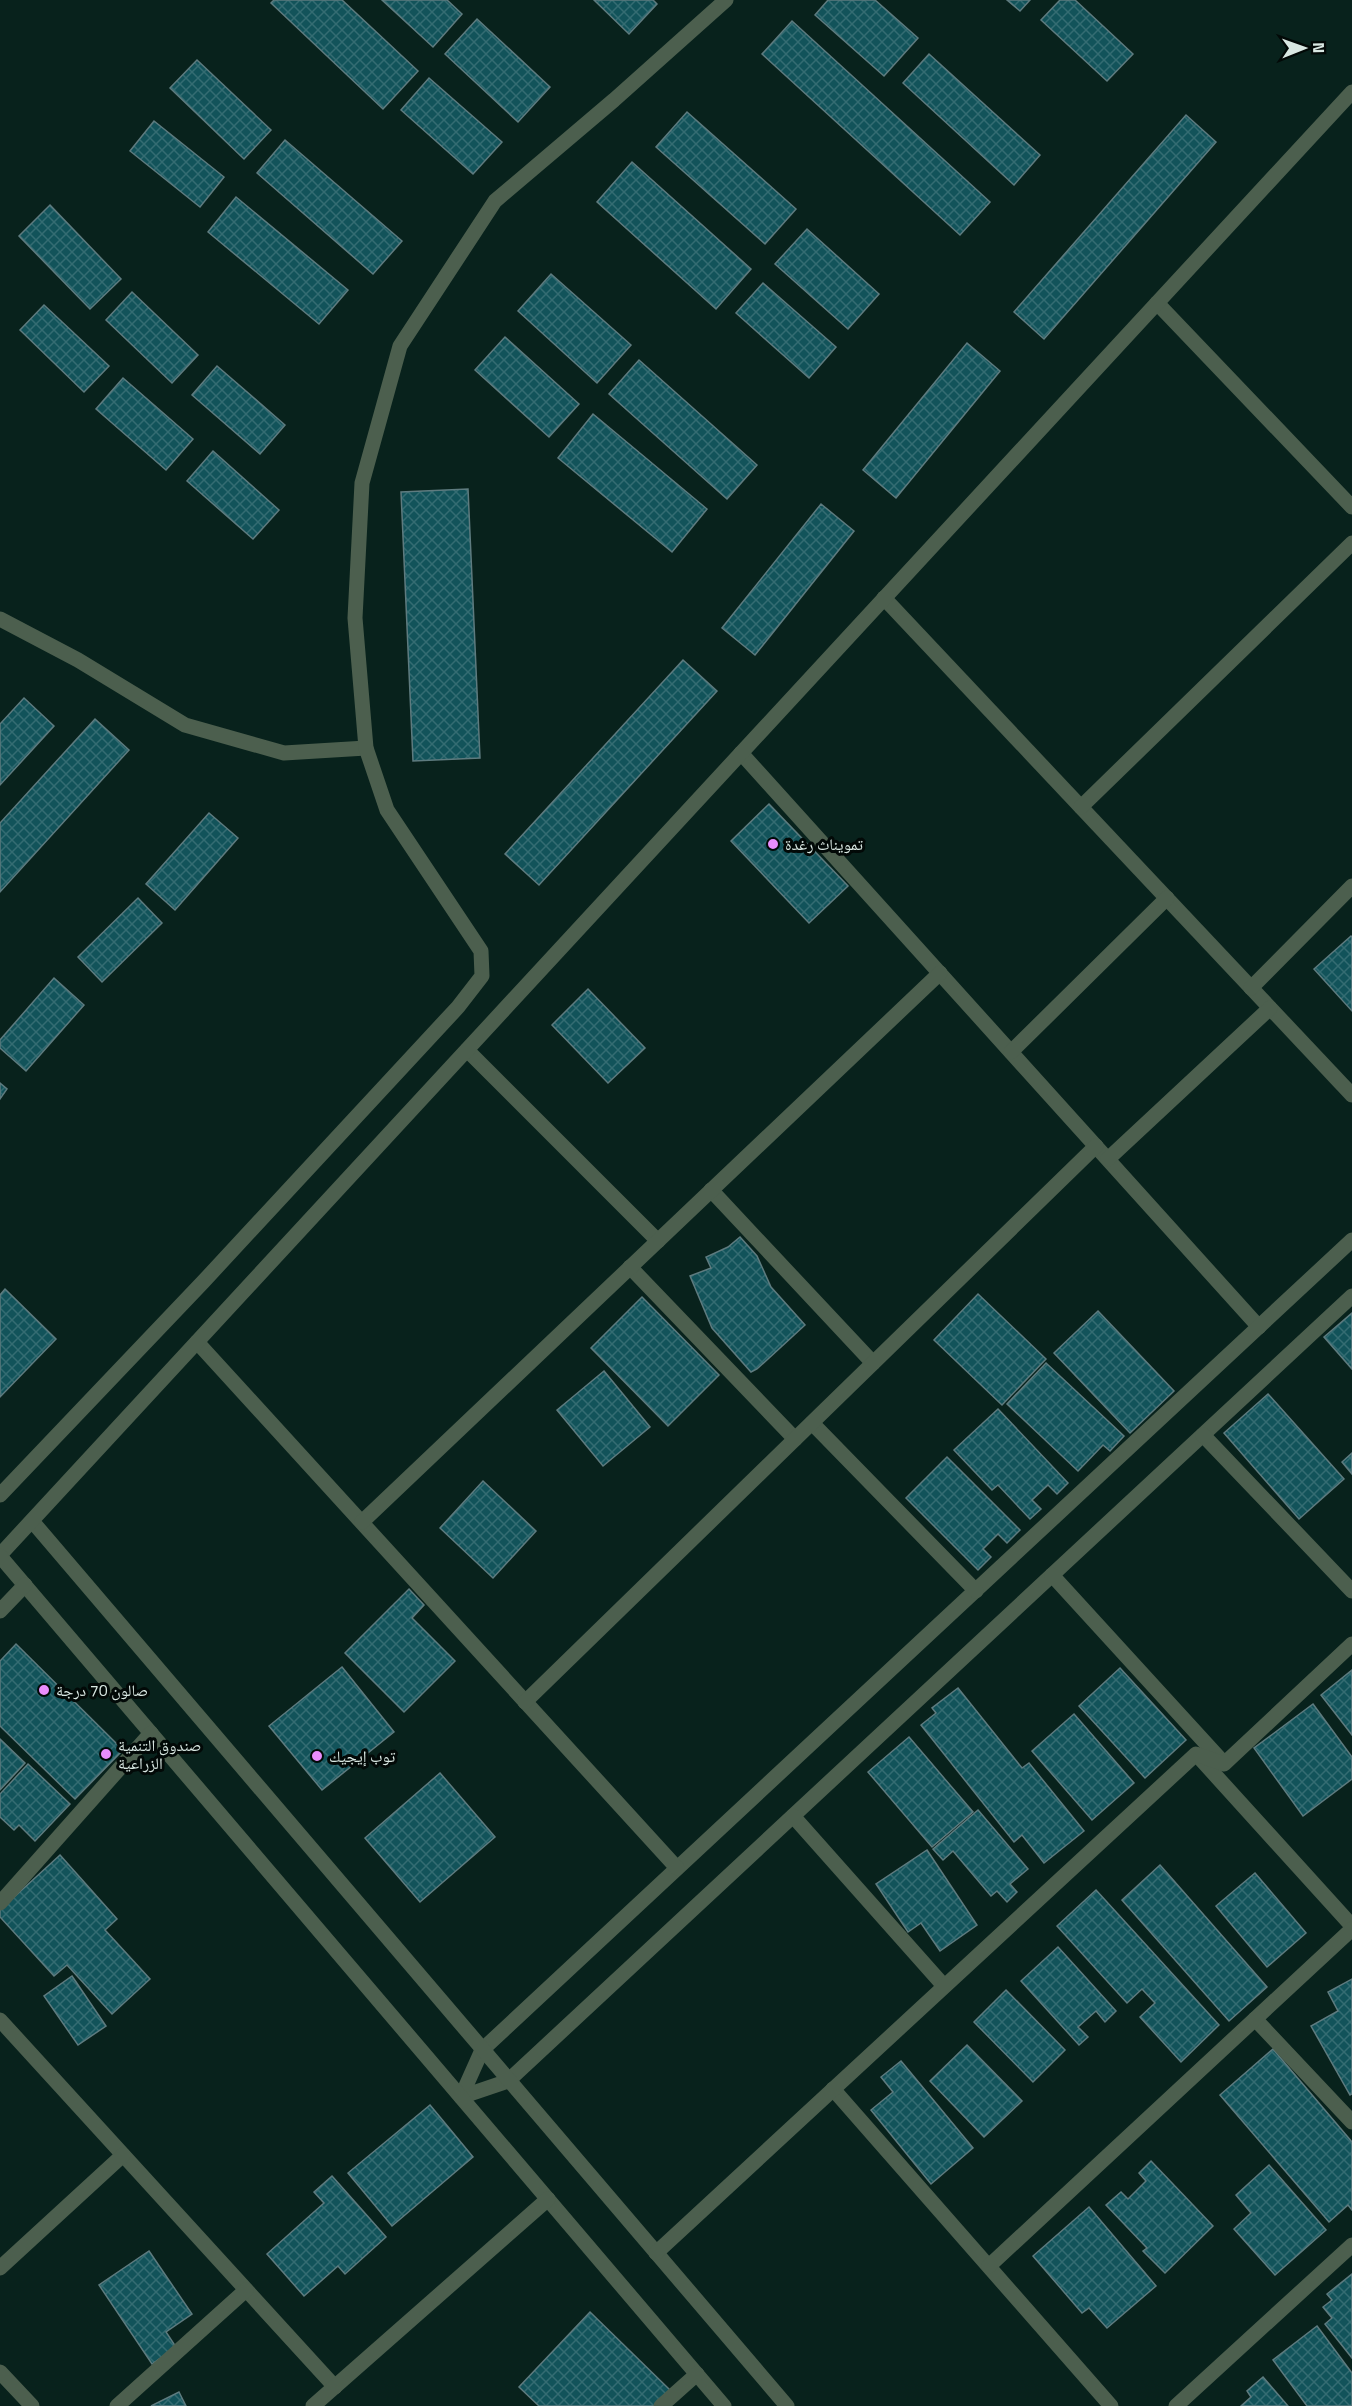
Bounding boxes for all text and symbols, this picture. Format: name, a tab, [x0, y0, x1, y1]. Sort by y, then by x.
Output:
north arrow	[1274, 18, 1334, 78]
text: N	[1307, 42, 1331, 53]
place label: تمويناث رغدة	[785, 832, 863, 856]
marker: تمويناث رغدة	[766, 837, 780, 851]
place label: صالون 70 درجة	[56, 1678, 148, 1702]
marker: صالون 70 درجة	[37, 1683, 51, 1697]
place label: صندوق التنمية الزراعية	[118, 1733, 201, 1775]
place label: توب إيجيك	[329, 1744, 396, 1768]
marker: صندوق التنمية الزراعية	[99, 1747, 113, 1761]
marker: توب إيجيك	[310, 1749, 324, 1763]

